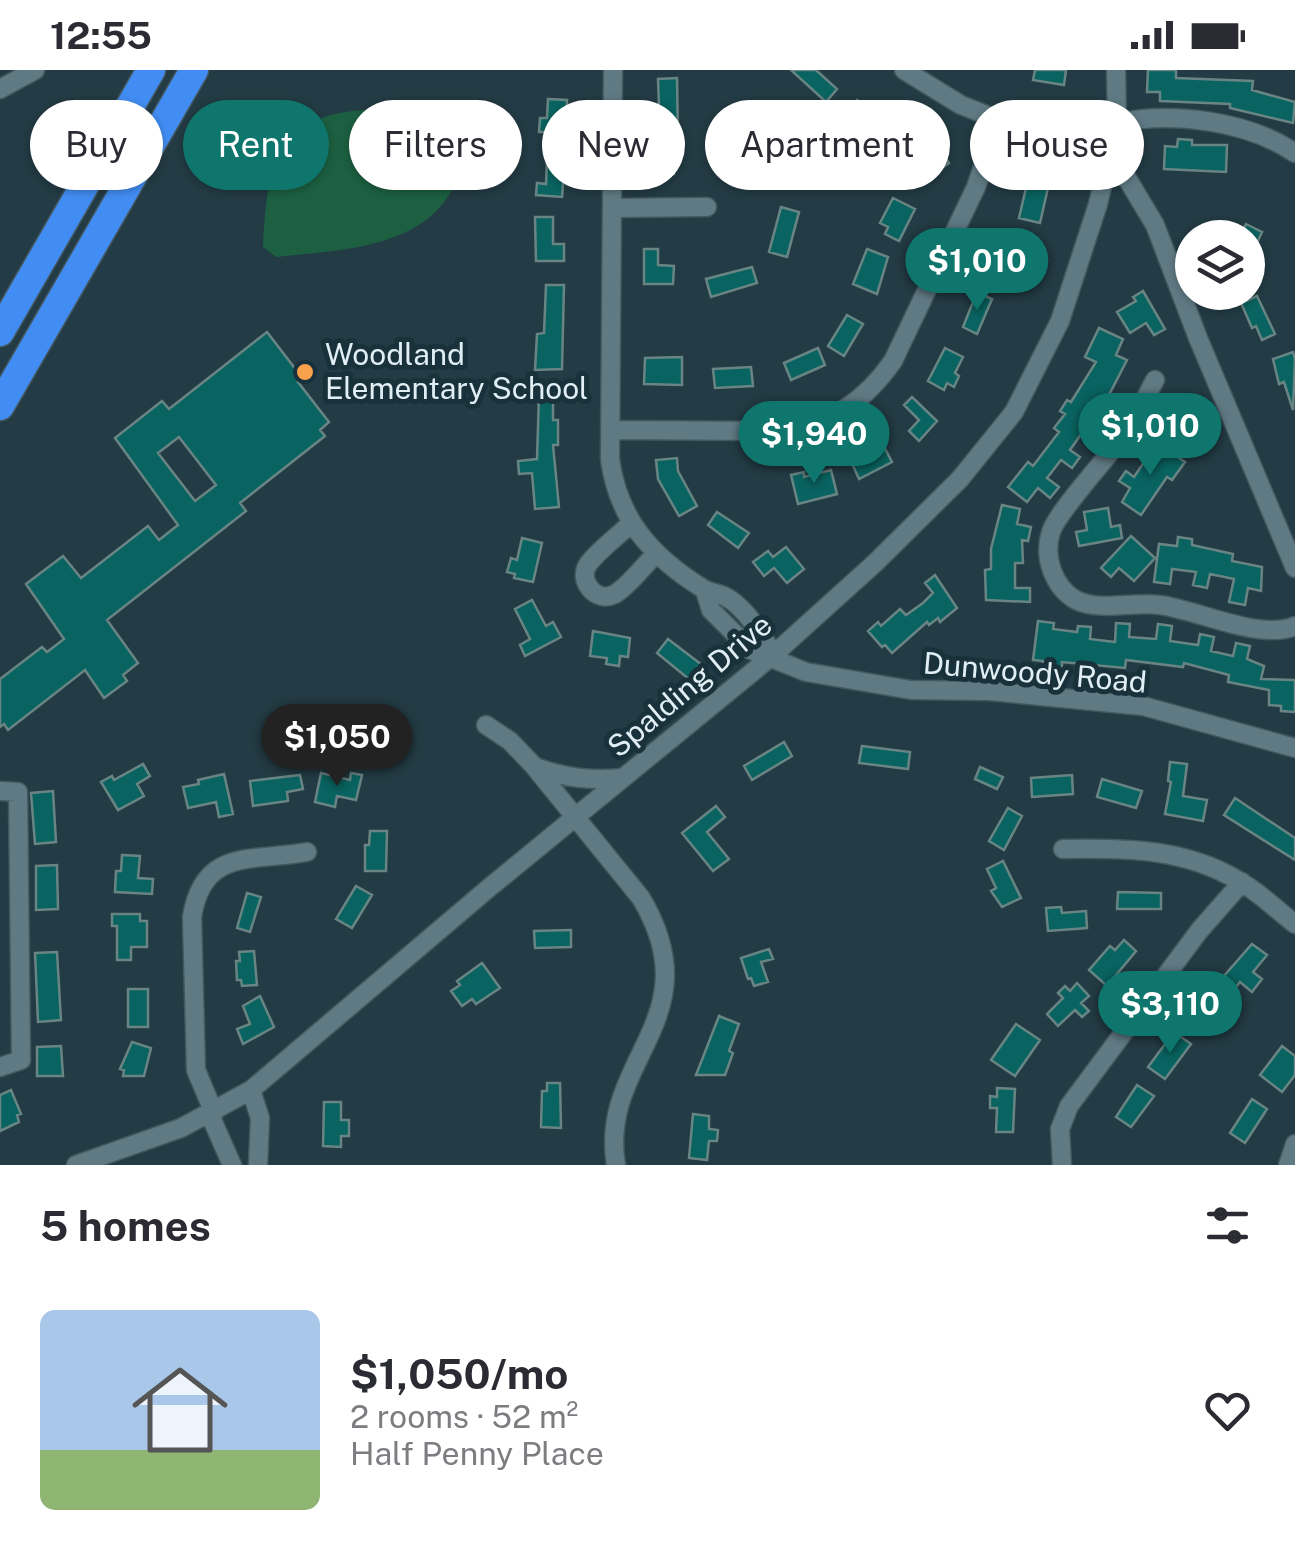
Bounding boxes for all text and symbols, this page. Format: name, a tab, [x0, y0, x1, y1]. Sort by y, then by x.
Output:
text: 12:55	[50, 13, 152, 58]
chip: Buy	[30, 100, 163, 190]
chip: Rent	[183, 100, 329, 190]
chip: Filters	[349, 100, 522, 190]
chip: New	[542, 100, 685, 190]
chip: Apartment	[705, 100, 950, 190]
chip: House	[970, 100, 1144, 190]
map controls	[1175, 220, 1265, 310]
button: layers	[1175, 220, 1265, 310]
pin: $1,010	[896, 228, 1058, 313]
text: $1,010	[927, 242, 1027, 279]
place label: Woodland Elementary School	[325, 336, 588, 406]
marker: Woodland Elementary School	[294, 361, 316, 383]
pin: $1,010	[1069, 393, 1231, 478]
pin: $1,940	[733, 401, 895, 486]
text: $1,010	[1100, 407, 1200, 444]
text: $1,940	[761, 415, 867, 452]
street label: Spalding Drive	[600, 606, 779, 764]
street label: Dunwoody Road	[922, 644, 1148, 700]
pin: $1,050	[256, 704, 418, 789]
text: $1,050	[283, 718, 391, 755]
pin: $3,110	[1089, 971, 1251, 1056]
text: $3,110	[1120, 985, 1220, 1022]
icon: filters	[1200, 1198, 1255, 1253]
text: 5 homes	[40, 1201, 211, 1250]
text: $1,050/mo	[350, 1349, 568, 1398]
icon: home	[120, 1350, 240, 1470]
icon: heart	[1200, 1383, 1255, 1438]
text: 2 rooms · 52 m²	[350, 1398, 578, 1435]
text: Half Penny Place	[350, 1435, 604, 1472]

